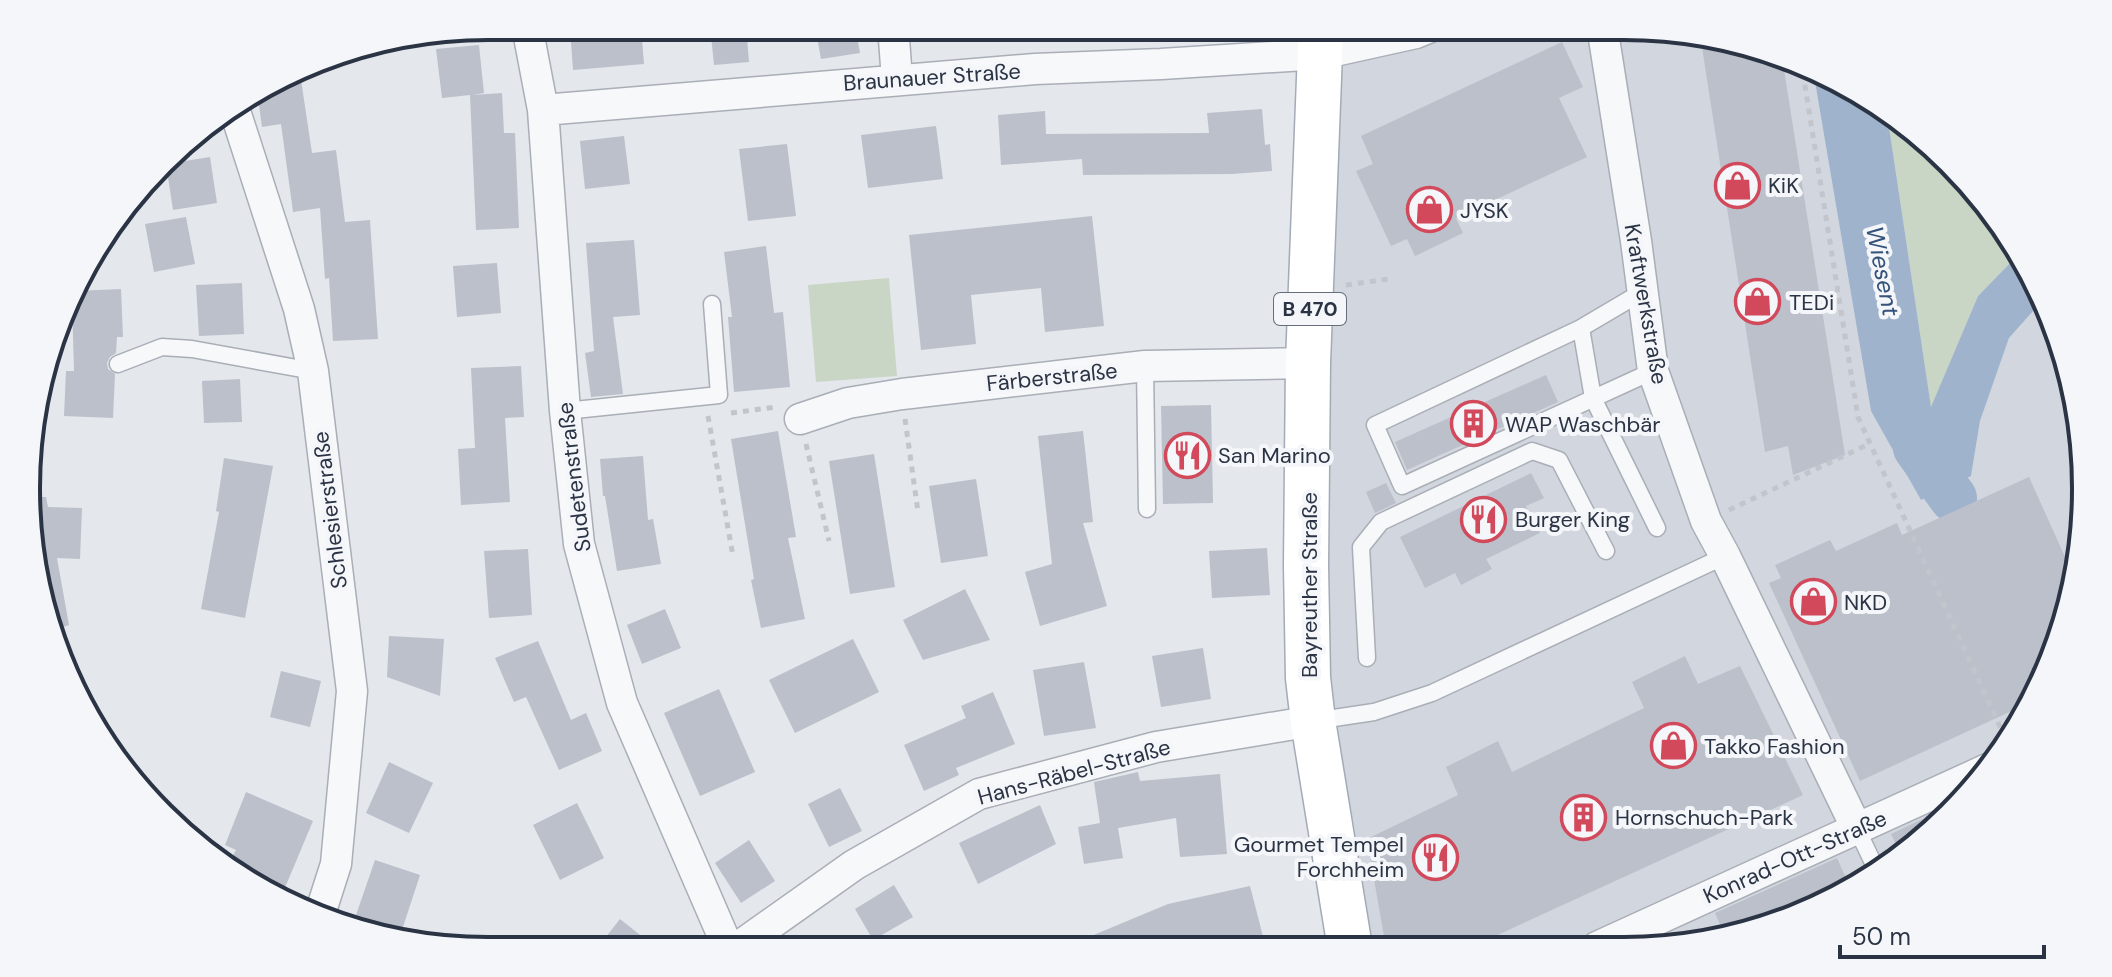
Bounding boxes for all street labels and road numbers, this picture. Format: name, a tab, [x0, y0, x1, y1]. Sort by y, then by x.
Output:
street label: Braunauer Straße	[842, 56, 1022, 98]
street label: Kraftwerkstraße	[1618, 221, 1674, 387]
road number: B 470	[1274, 293, 1346, 325]
street label: Färberstraße	[985, 356, 1119, 398]
street label: Sudetenstraße	[550, 400, 598, 554]
street label: Schlesierstraße	[306, 430, 354, 590]
street label: Bayreuther Straße	[1295, 492, 1324, 678]
street label: Hans-Räbel-Straße	[974, 732, 1174, 812]
street label: Konrad-Ott-Straße	[1699, 803, 1891, 911]

